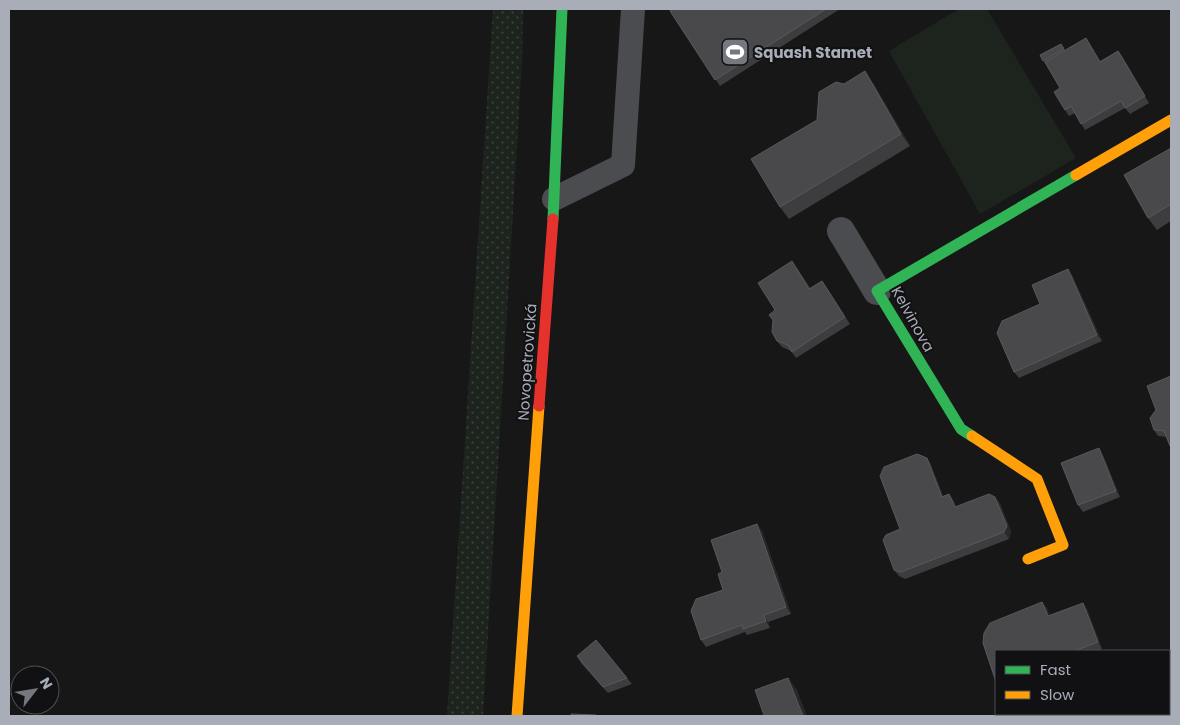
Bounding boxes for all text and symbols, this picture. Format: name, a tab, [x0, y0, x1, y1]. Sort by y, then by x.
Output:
sports icon: Squash Stamet	[720, 37, 750, 67]
place label: Squash Stamet	[754, 42, 872, 63]
street label: Kelvinova	[886, 282, 940, 356]
street label: Novopetrovická	[512, 303, 542, 421]
legend	[995, 650, 1170, 715]
text: Fast	[1040, 659, 1071, 680]
north arrow	[10, 665, 60, 715]
text: N	[35, 674, 57, 693]
text: Slow	[1040, 684, 1075, 705]

